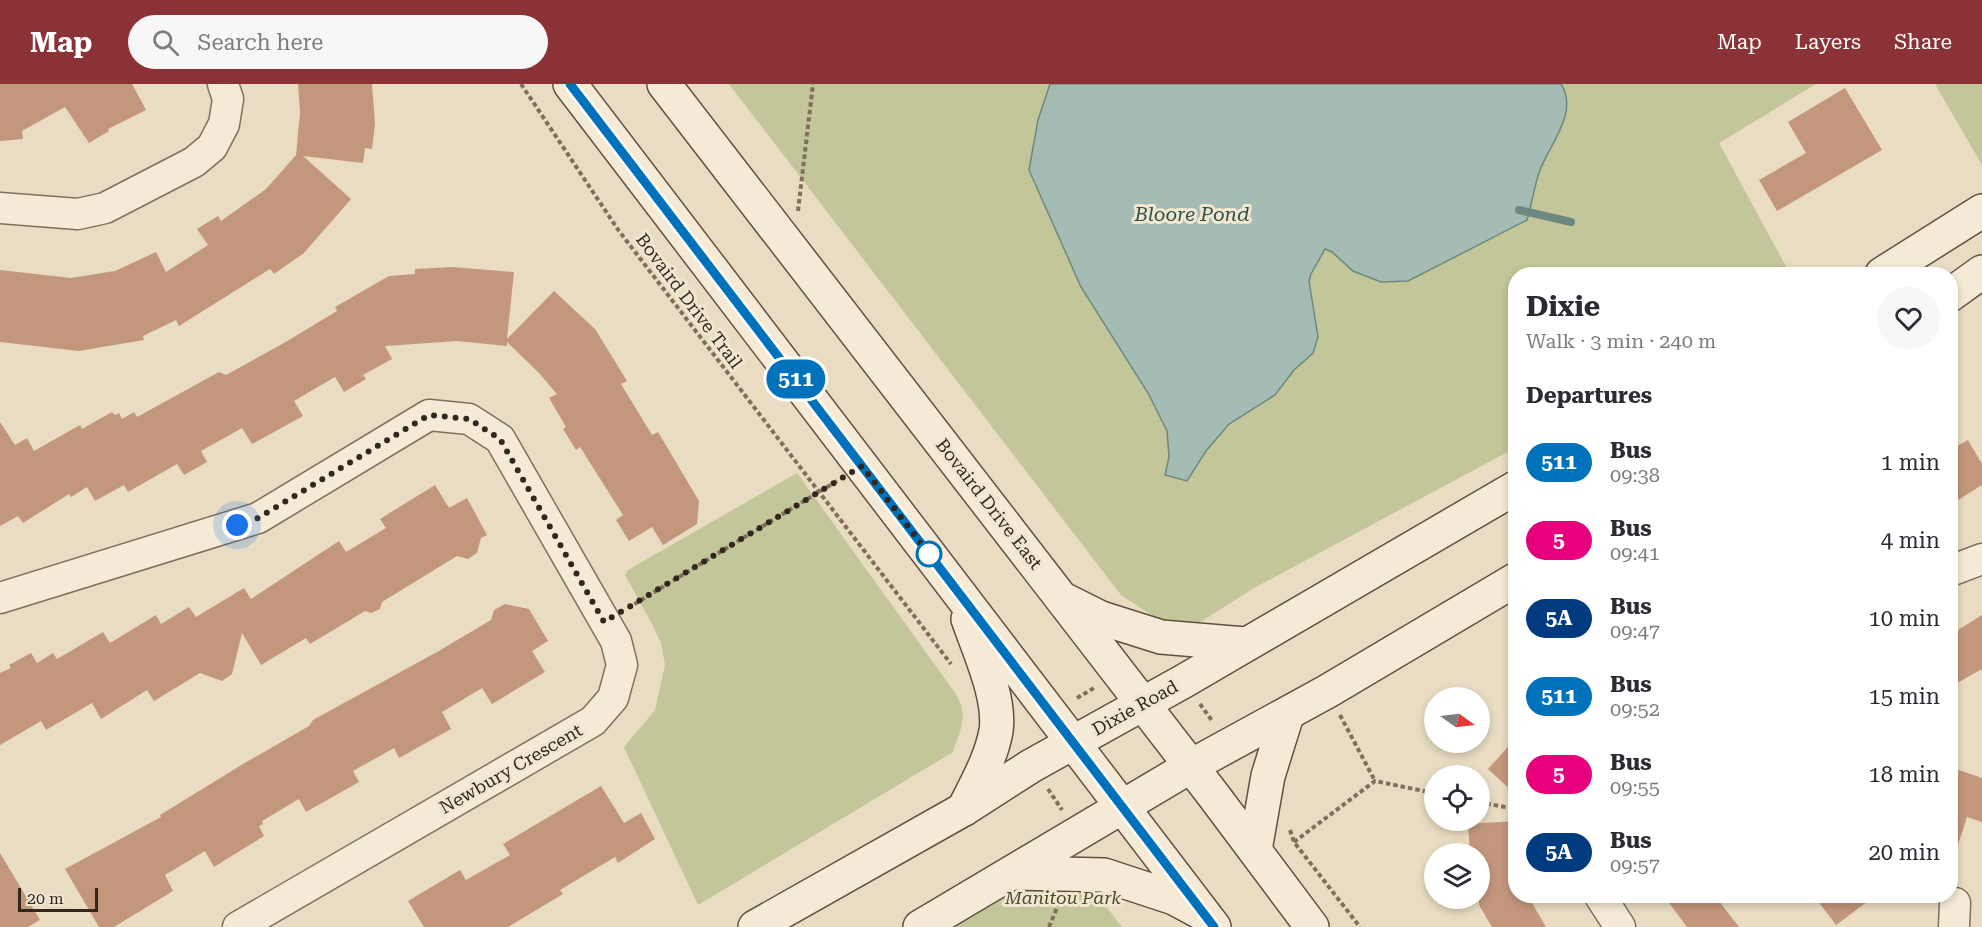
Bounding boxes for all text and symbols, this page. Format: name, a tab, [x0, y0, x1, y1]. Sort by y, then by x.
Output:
search box	[128, 15, 548, 69]
text: Map	[30, 26, 92, 59]
icon: search	[149, 26, 182, 59]
text: Search here	[197, 30, 323, 55]
text: Map	[1717, 30, 1762, 54]
text: Layers	[1795, 30, 1861, 54]
text: Share	[1894, 30, 1952, 54]
water label: Bloore Pond	[1134, 202, 1249, 226]
street label: Bovaird Drive Trail	[632, 229, 747, 373]
button: heart	[1877, 287, 1940, 350]
text: Dixie	[1526, 290, 1600, 323]
text: Walk · 3 min · 240 m	[1526, 329, 1716, 353]
line badge: 511	[762, 360, 830, 398]
text: 511	[778, 367, 814, 391]
text: Departures	[1526, 383, 1652, 408]
street label: Bovaird Drive East	[932, 434, 1047, 573]
text: Bus	[1610, 438, 1652, 463]
text: 511	[1541, 450, 1577, 474]
text: 1 min	[1881, 450, 1940, 475]
text: 09:38	[1610, 463, 1660, 487]
your location	[222, 510, 252, 540]
text: Bus	[1610, 516, 1652, 541]
text: 5	[1553, 528, 1565, 552]
text: 4 min	[1881, 528, 1940, 553]
unlabelled marker	[916, 541, 942, 567]
text: 09:41	[1610, 541, 1660, 565]
text: Bus	[1610, 594, 1652, 619]
text: 5A	[1546, 606, 1572, 630]
text: 10 min	[1869, 606, 1940, 631]
text: 09:47	[1610, 619, 1660, 643]
text: Bus	[1610, 672, 1652, 697]
street label: Dixie Road	[1088, 675, 1182, 740]
text: 511	[1541, 684, 1577, 708]
text: 15 min	[1869, 684, 1940, 709]
north arrow	[1424, 687, 1490, 753]
map controls	[1424, 687, 1490, 909]
text: 09:52	[1610, 697, 1660, 721]
street label: Newbury Crescent	[436, 719, 586, 818]
text: Bus	[1610, 750, 1652, 775]
text: 5	[1553, 762, 1565, 786]
text: 18 min	[1869, 762, 1940, 787]
button: locate	[1424, 765, 1490, 831]
text: 09:55	[1610, 775, 1660, 799]
text: Bus	[1610, 828, 1652, 853]
text: 5A	[1546, 840, 1572, 864]
text: 20 min	[1869, 840, 1940, 865]
button: layers	[1424, 843, 1490, 909]
text: 09:57	[1610, 853, 1660, 877]
scale bar	[18, 885, 98, 912]
park label: Manitou Park	[1004, 887, 1121, 908]
text: 20 m	[27, 889, 64, 908]

